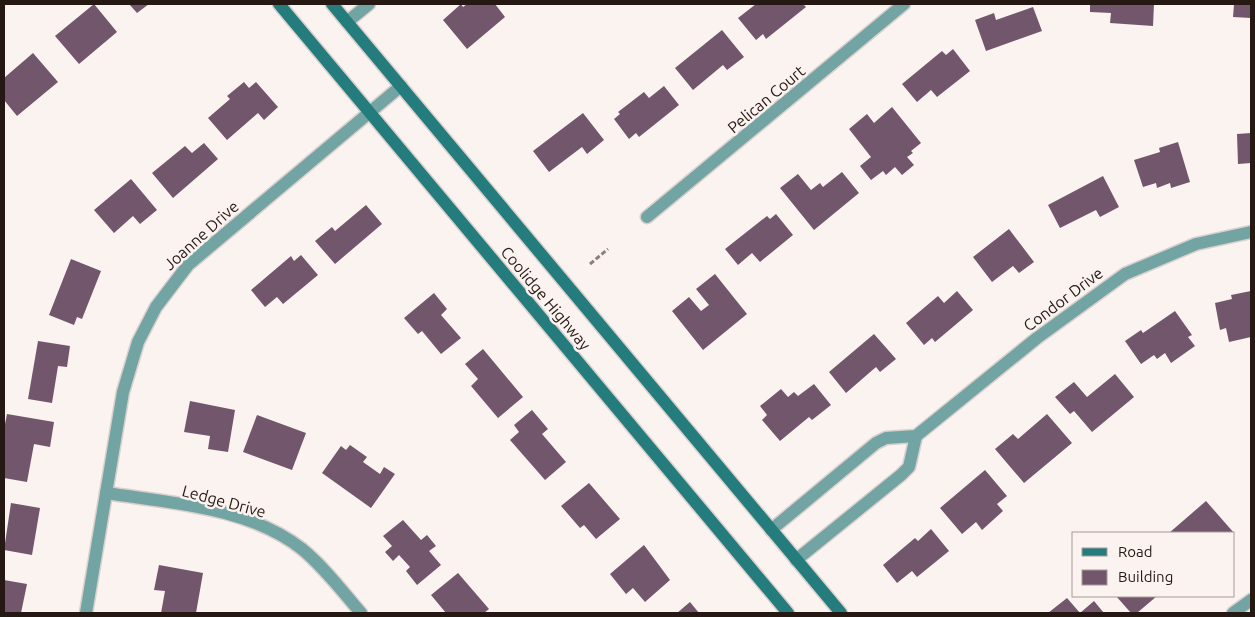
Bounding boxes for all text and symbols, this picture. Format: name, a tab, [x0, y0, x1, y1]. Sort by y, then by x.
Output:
street label: Pelican Court	[724, 61, 809, 136]
street label: Joanne Drive	[160, 197, 242, 273]
street label: Coolidge Highway	[498, 243, 595, 354]
street label: Condor Drive	[1020, 263, 1106, 335]
street label: Ledge Drive	[180, 481, 268, 521]
legend	[1072, 532, 1235, 597]
text: Road	[1118, 543, 1153, 560]
text: Building	[1118, 568, 1173, 585]

